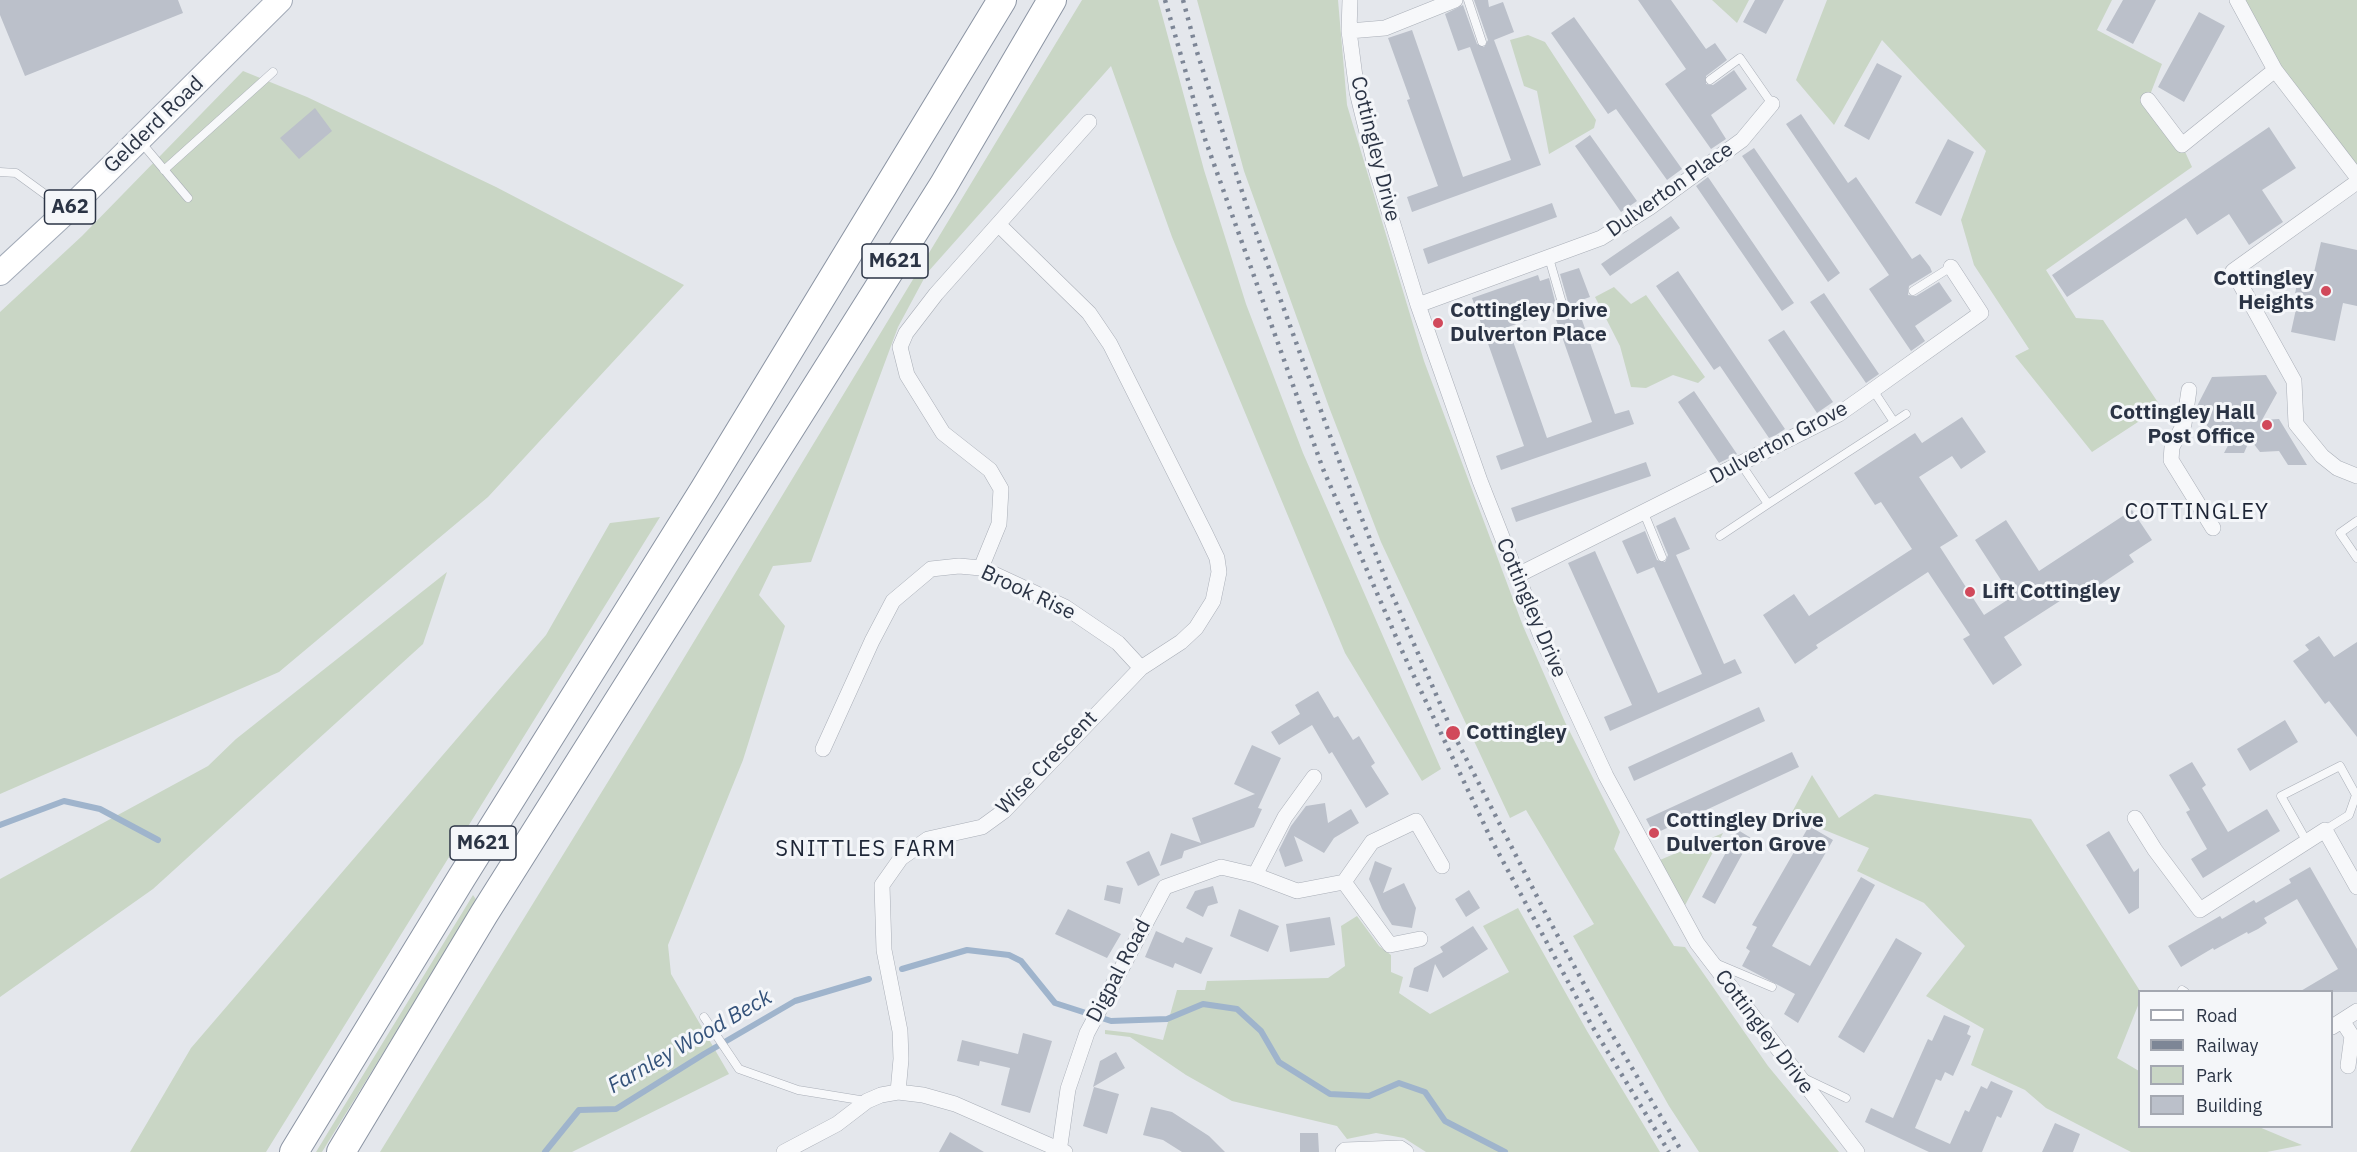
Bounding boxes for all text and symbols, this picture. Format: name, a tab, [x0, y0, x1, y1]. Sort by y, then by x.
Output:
street label: Gelderd Road	[99, 71, 209, 179]
street label: Cottingley Drive	[1345, 74, 1405, 224]
street label: Dulverton Place	[1602, 137, 1738, 243]
road number: A62	[44, 190, 96, 224]
road number: M621	[862, 244, 928, 278]
place label: Cottingley Heights	[2213, 266, 2314, 316]
marker: Cottingley Heights	[2319, 284, 2333, 298]
place label: Cottingley Drive Dulverton Place	[1450, 298, 1608, 348]
marker: Cottingley Drive Dulverton Place	[1431, 316, 1445, 330]
street label: Dulverton Grove	[1706, 396, 1852, 490]
place label: Cottingley Hall Post Office	[2110, 400, 2255, 450]
marker: Cottingley Hall Post Office	[2260, 418, 2274, 432]
district label: COTTINGLEY	[2124, 500, 2270, 526]
street label: Cottingley Drive	[1490, 535, 1572, 681]
street label: Brook Rise	[977, 560, 1079, 626]
place label: Lift Cottingley	[1982, 579, 2120, 605]
marker: Lift Cottingley	[1963, 585, 1977, 599]
street label: Wise Crescent	[991, 706, 1103, 820]
place label: Cottingley	[1466, 720, 1567, 746]
marker: Cottingley	[1444, 724, 1462, 742]
place label: Cottingley Drive Dulverton Grove	[1666, 808, 1826, 858]
road number: M621	[450, 826, 516, 860]
marker: Cottingley Drive Dulverton Grove	[1647, 826, 1661, 840]
district label: SNITTLES FARM	[775, 837, 957, 863]
street label: Digpal Road	[1081, 915, 1157, 1027]
street label: Cottingley Drive	[1709, 965, 1819, 1099]
water label: Farnley Wood Beck	[603, 984, 777, 1100]
legend	[2138, 990, 2333, 1128]
text: Road	[2196, 1004, 2237, 1027]
text: Railway	[2196, 1034, 2258, 1057]
text: Park	[2196, 1064, 2232, 1087]
text: Building	[2196, 1094, 2262, 1117]

